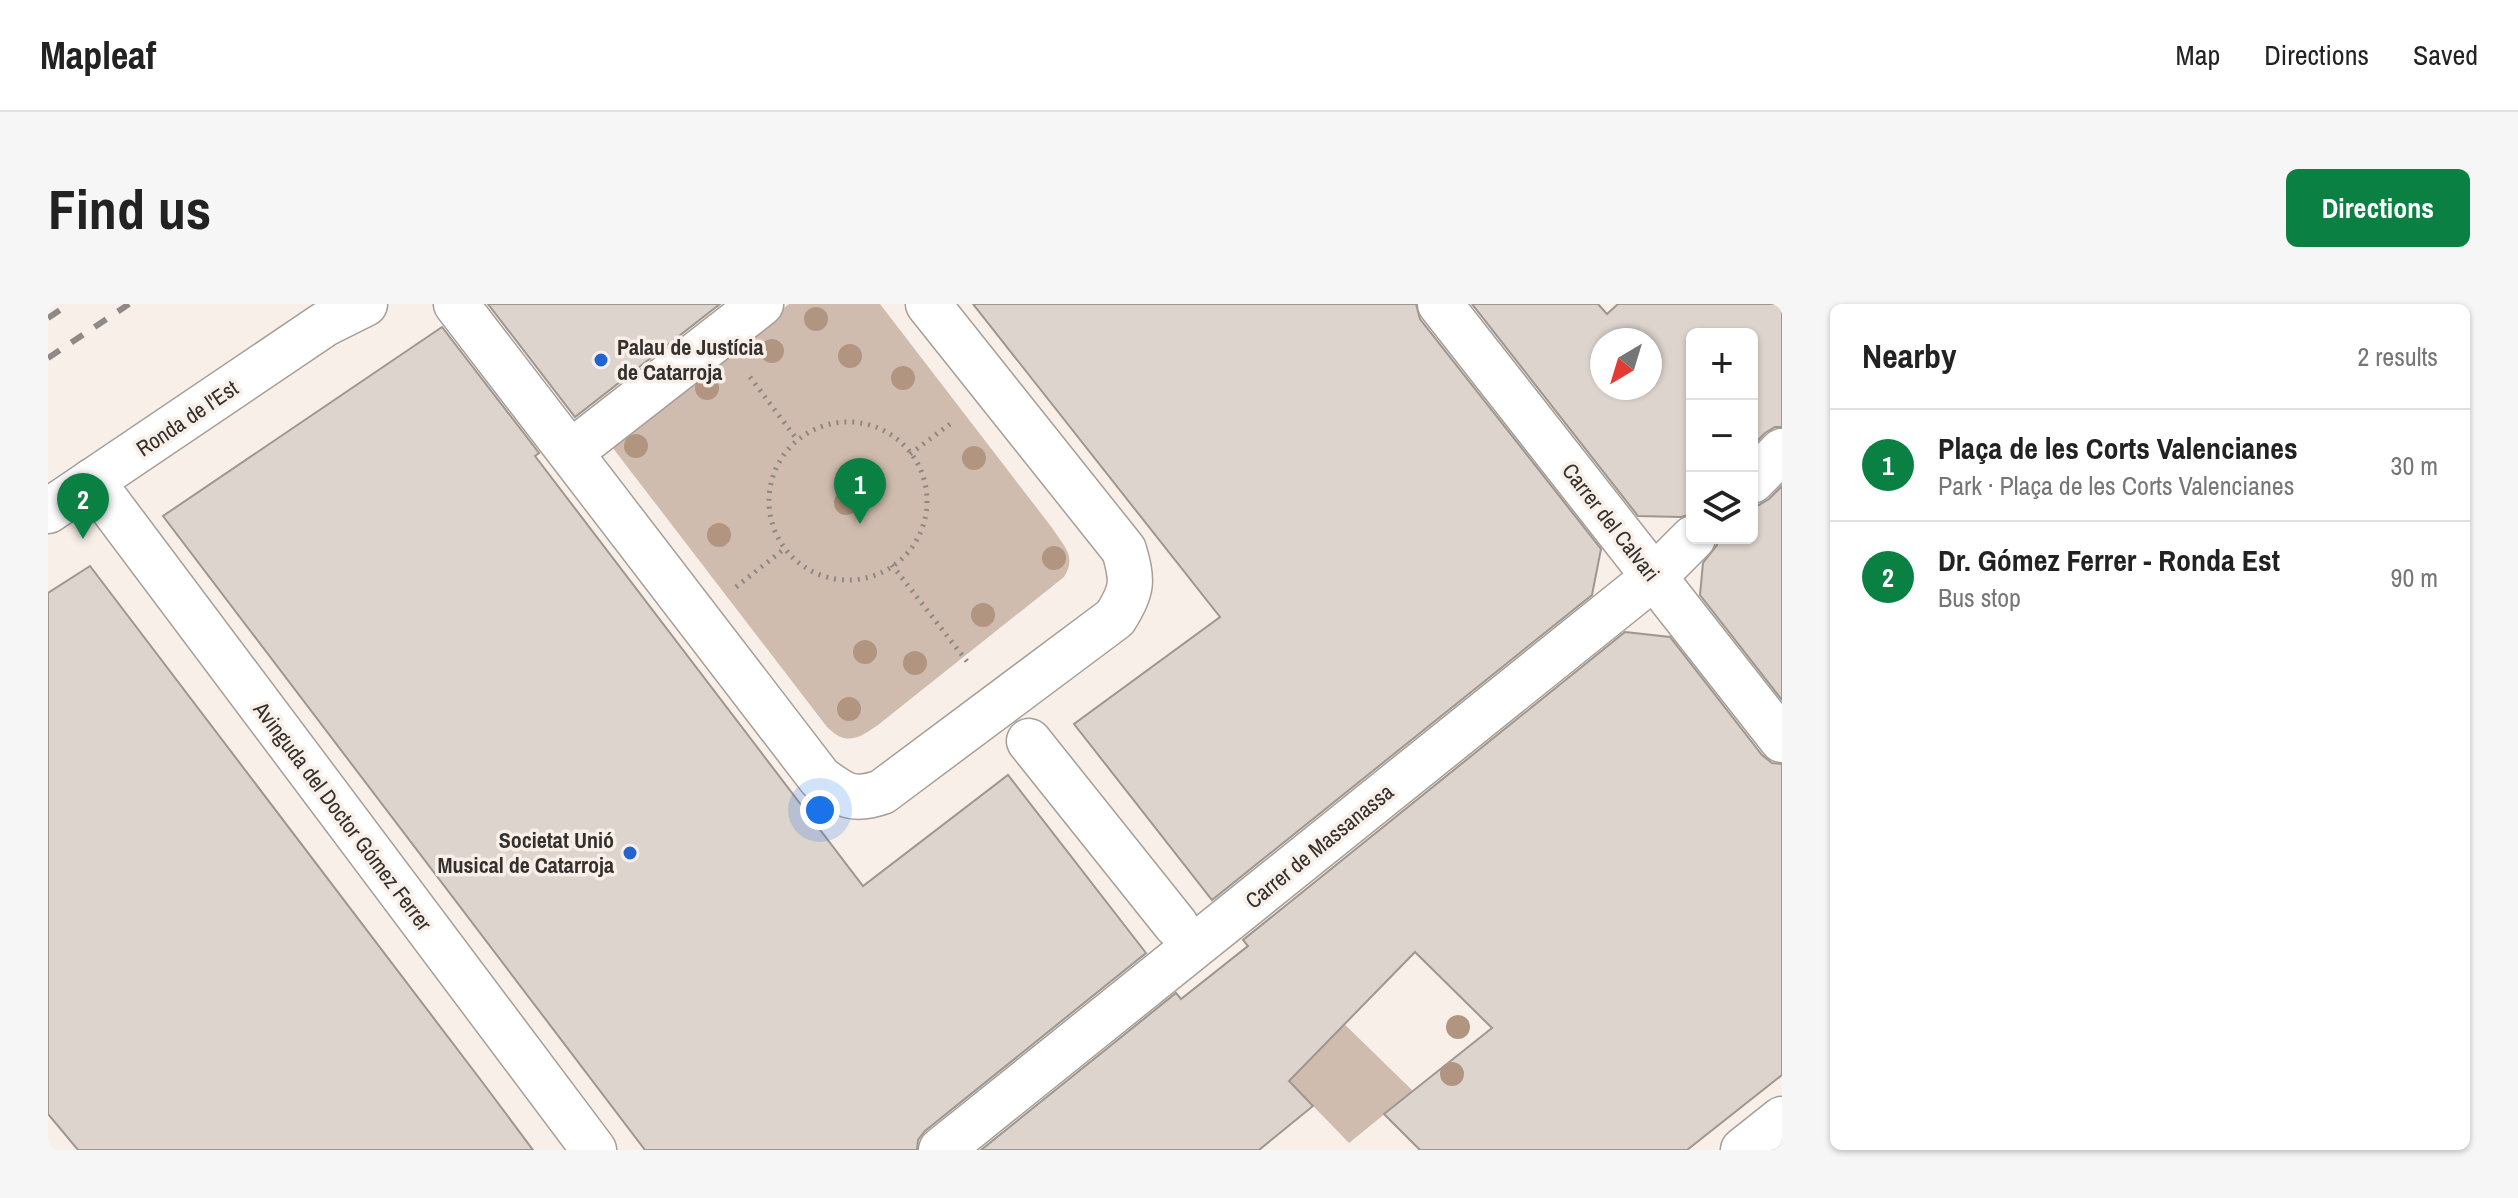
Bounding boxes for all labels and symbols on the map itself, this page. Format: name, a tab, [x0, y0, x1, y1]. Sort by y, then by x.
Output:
north arrow	[1590, 328, 1662, 400]
place label: Palau de Justícia de Catarroja	[617, 332, 763, 387]
marker: Palau de Justícia de Catarroja	[592, 351, 610, 369]
street label: Ronda de l'Est	[130, 373, 244, 463]
street label: Carrer del Calvari	[1555, 457, 1667, 587]
pin: 1	[834, 458, 886, 524]
pin: 2	[57, 473, 109, 539]
street label: Avinguda del Doctor Gómez Ferrer	[246, 695, 439, 937]
street label: Carrer de Massanassa	[1239, 777, 1399, 915]
your location	[800, 790, 840, 830]
place label: Societat Unió Musical de Catarroja	[438, 825, 614, 880]
marker: Societat Unió Musical de Catarroja	[621, 844, 639, 862]

